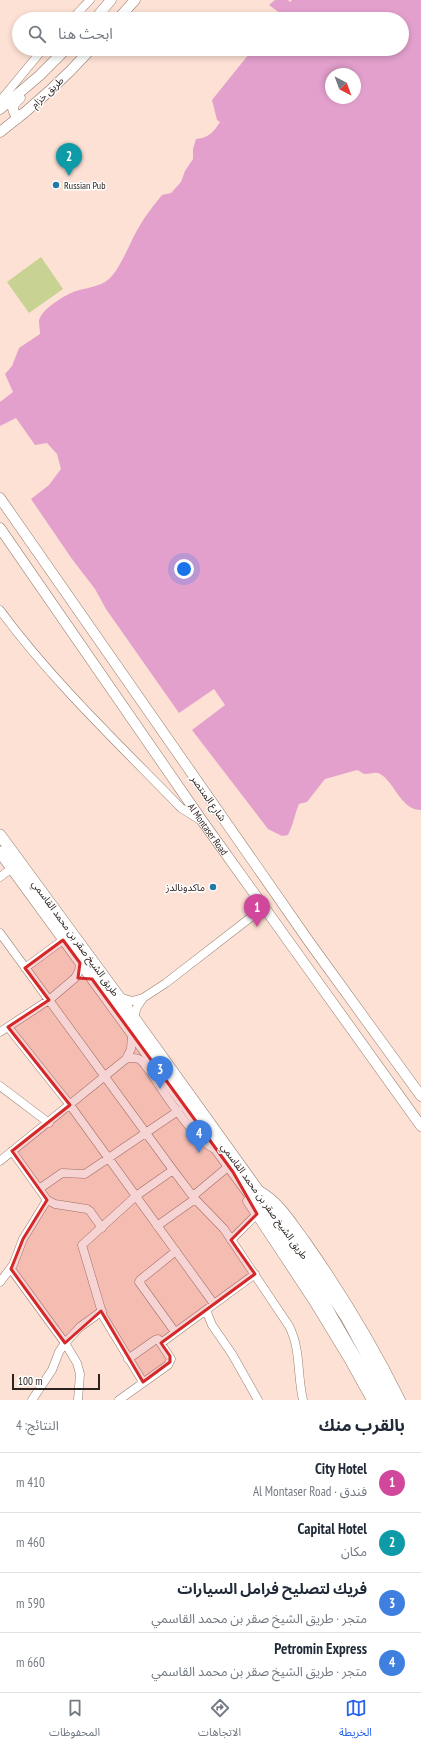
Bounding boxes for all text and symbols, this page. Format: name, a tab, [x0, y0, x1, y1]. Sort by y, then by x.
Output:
search box	[12, 12, 409, 56]
icon: search	[26, 23, 48, 45]
text: ابحث هنا	[58, 24, 113, 43]
north arrow	[325, 68, 361, 104]
street label: طريق خزام	[28, 74, 68, 112]
pin: 2	[56, 143, 82, 176]
place label: Russian Pub	[64, 179, 106, 192]
marker: Russian Pub	[51, 180, 61, 190]
your location	[174, 559, 194, 579]
street label: شارع المنتصر	[187, 772, 229, 824]
street label: Al Montaser Road	[185, 801, 231, 858]
street label: طريق الشيخ صقر بن محمد القاسمي	[28, 878, 122, 1000]
place label: ماكدونالدز	[165, 881, 205, 894]
marker: ماكدونالدز	[208, 882, 218, 892]
pin: 1	[244, 894, 270, 927]
pin: 3	[147, 1056, 173, 1089]
pin: 4	[186, 1120, 212, 1153]
street label: طريق الشيخ صقر بن محمد القاسمي	[217, 1141, 311, 1263]
scale bar	[12, 1372, 100, 1391]
text: 100 m	[18, 1374, 42, 1388]
text: بالقرب منك	[319, 1414, 405, 1436]
text: النتائج: 4	[16, 1417, 59, 1434]
text: City Hotel	[315, 1459, 367, 1478]
text: 410 m	[16, 1474, 45, 1491]
text: 1	[389, 1474, 395, 1491]
text: فندق · Al Montaser Road	[253, 1483, 367, 1500]
text: Capital Hotel	[298, 1519, 367, 1538]
text: 460 m	[16, 1534, 45, 1551]
text: 2	[389, 1534, 395, 1551]
text: مكان	[341, 1543, 367, 1560]
text: فريك لتصليح فرامل السيارات	[177, 1579, 367, 1598]
text: 590 m	[16, 1595, 45, 1612]
text: 3	[389, 1595, 395, 1612]
text: متجر · طريق الشيخ صقر بن محمد القاسمي	[151, 1610, 367, 1627]
text: Petromin Express	[274, 1639, 367, 1658]
text: 660 m	[16, 1654, 45, 1671]
text: 4	[389, 1654, 395, 1671]
text: متجر · طريق الشيخ صقر بن محمد القاسمي	[151, 1663, 367, 1680]
tab: المحفوظات	[49, 1697, 100, 1744]
tab: الاتجاهات	[198, 1697, 241, 1744]
tab: الخريطة	[339, 1697, 372, 1744]

